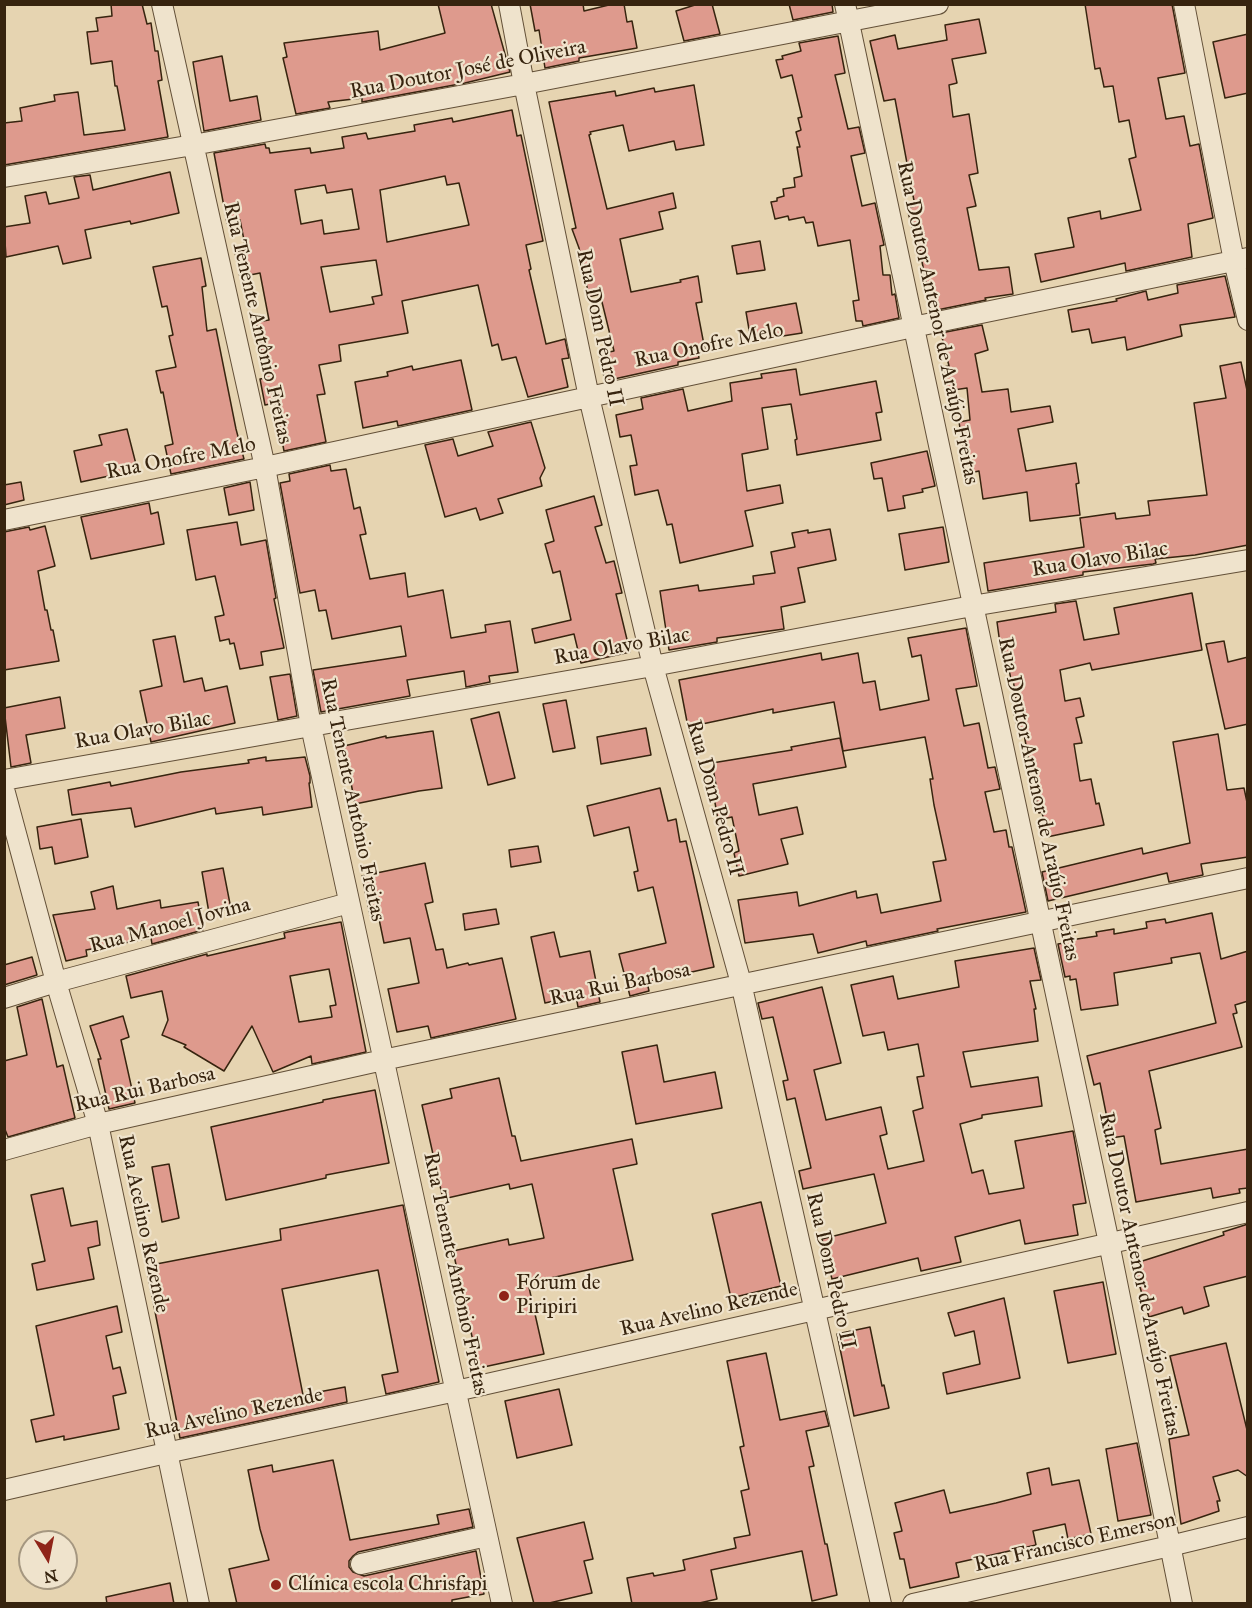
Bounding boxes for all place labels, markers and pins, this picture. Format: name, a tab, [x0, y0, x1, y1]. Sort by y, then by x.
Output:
place label: Fórum de Piripiri	[516, 1271, 601, 1321]
marker: Fórum de Piripiri	[497, 1289, 511, 1303]
place label: Clínica escola Chrisfapi	[288, 1572, 488, 1598]
marker: Clínica escola Chrisfapi	[269, 1578, 283, 1592]

